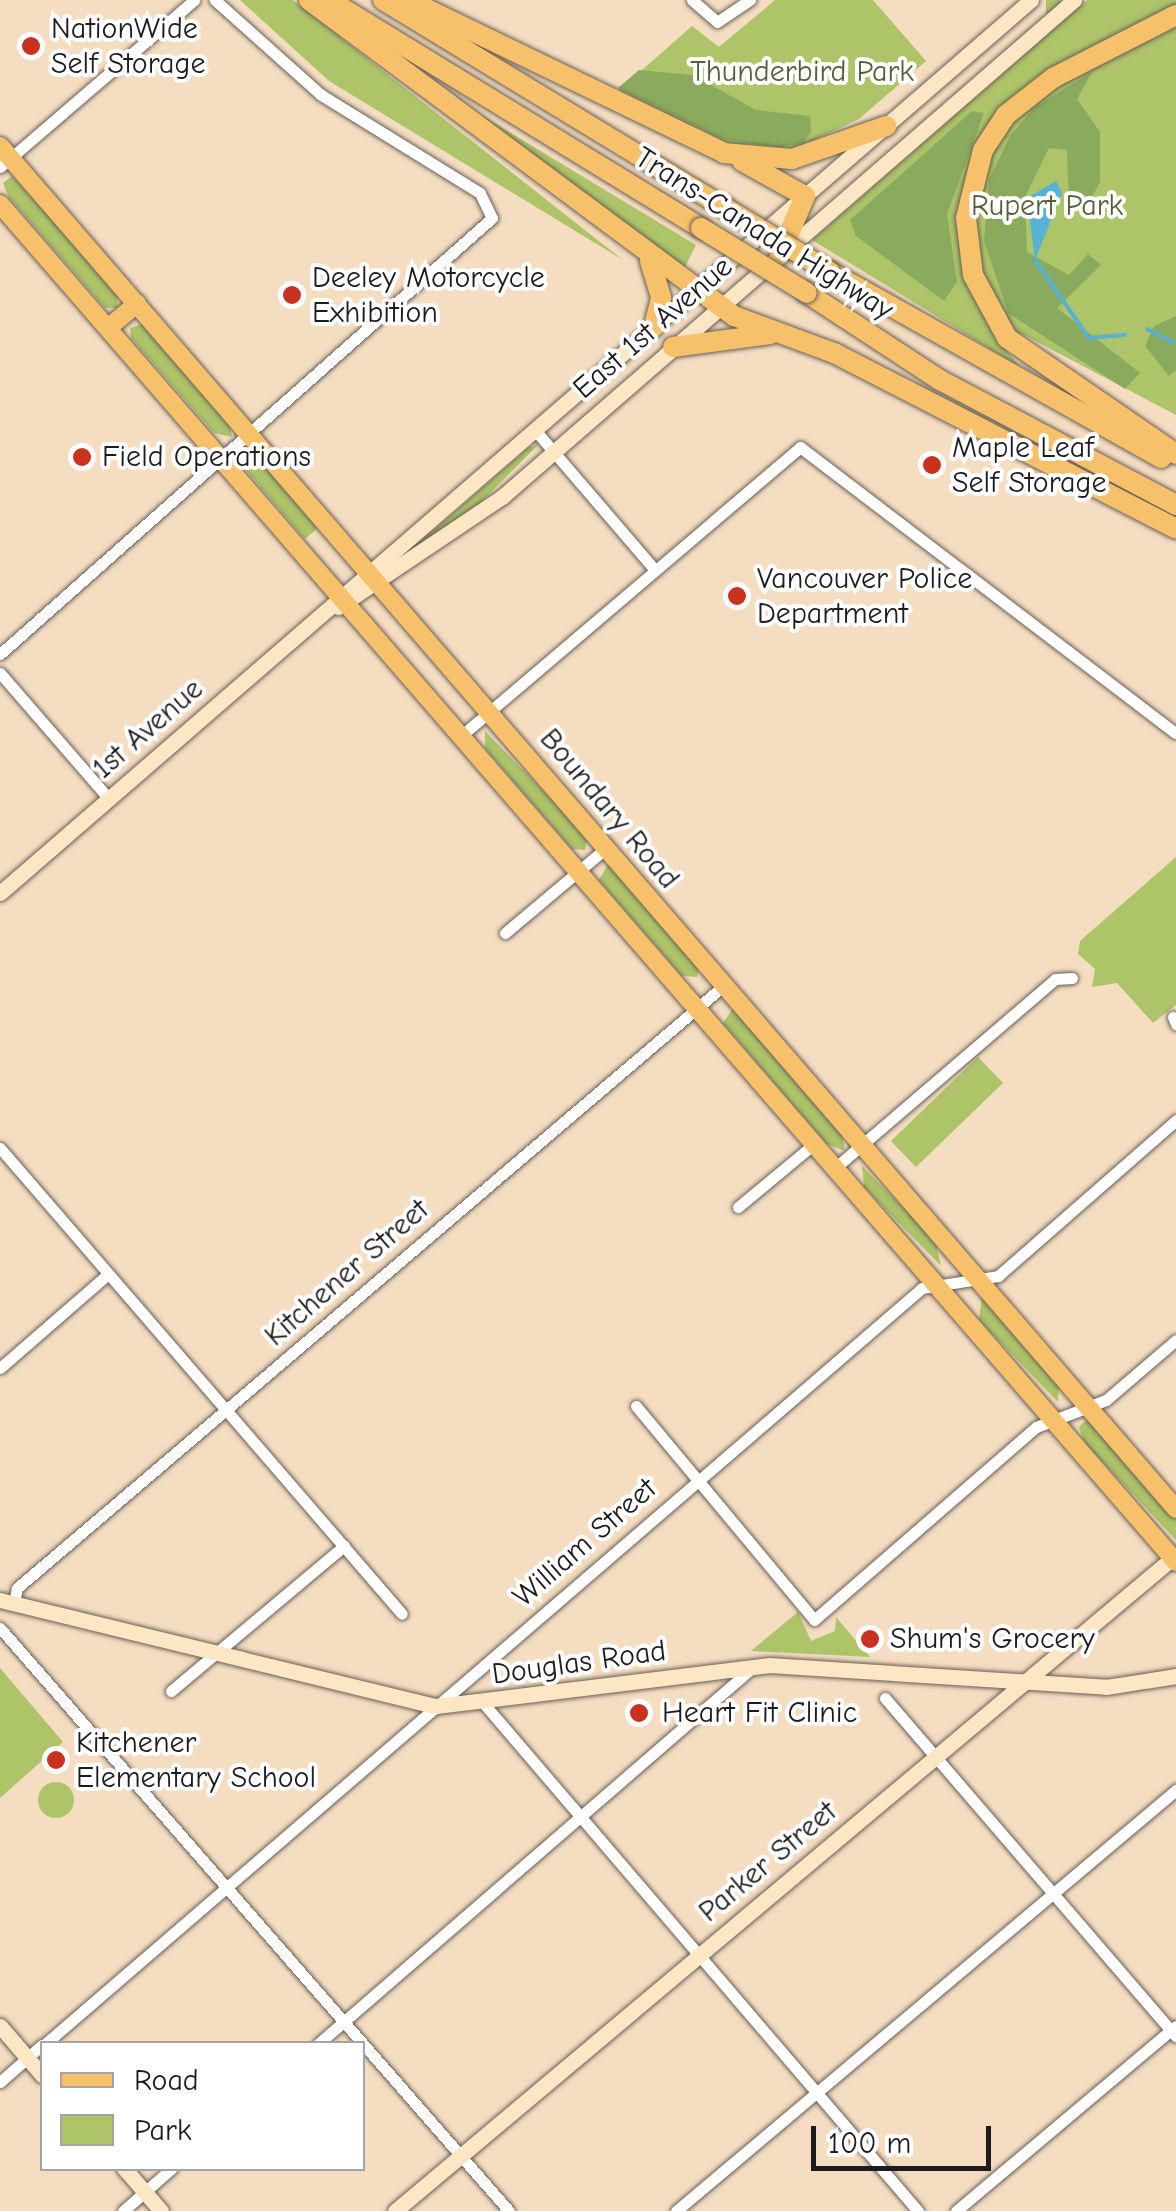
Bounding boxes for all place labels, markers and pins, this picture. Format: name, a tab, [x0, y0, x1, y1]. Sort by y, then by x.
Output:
place label: NationWide Self Storage	[51, 11, 205, 82]
marker: NationWide Self Storage	[20, 35, 42, 57]
place label: Deeley Motorcycle Exhibition	[312, 260, 545, 330]
marker: Deeley Motorcycle Exhibition	[281, 284, 303, 306]
place label: Maple Leaf Self Storage	[952, 430, 1106, 500]
place label: Field Operations	[102, 439, 311, 475]
marker: Field Operations	[71, 446, 93, 468]
marker: Maple Leaf Self Storage	[921, 454, 943, 476]
place label: Vancouver Police Department	[757, 561, 972, 632]
marker: Vancouver Police Department	[726, 585, 748, 607]
place label: Shum's Grocery	[890, 1621, 1095, 1657]
marker: Shum's Grocery	[859, 1628, 881, 1650]
place label: Heart Fit Clinic	[662, 1695, 857, 1731]
marker: Heart Fit Clinic	[626, 1700, 652, 1726]
place label: Kitchener Elementary School	[76, 1725, 316, 1796]
marker: Kitchener Elementary School	[45, 1749, 67, 1771]

